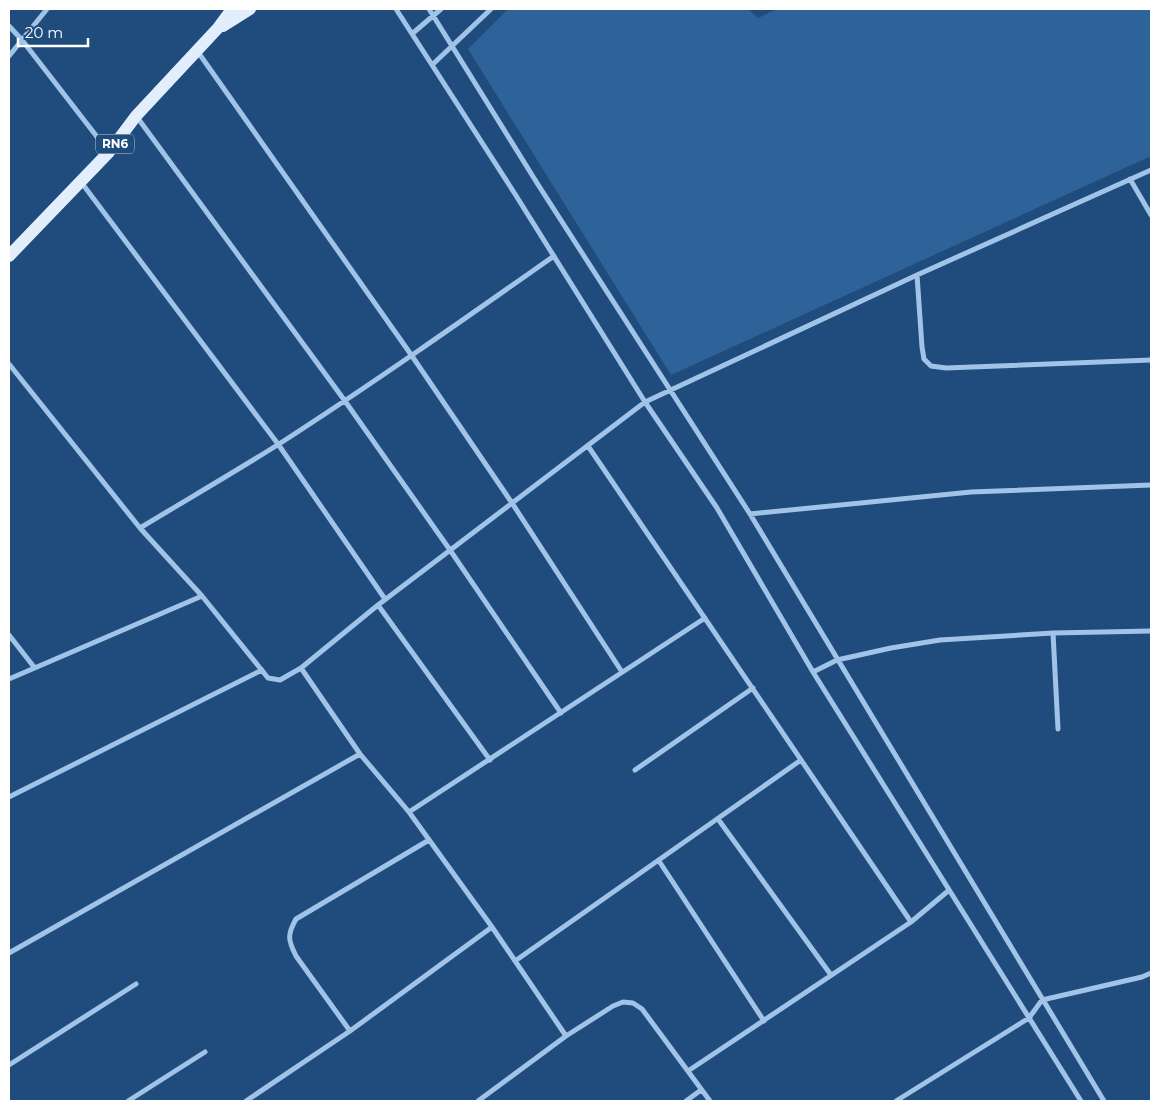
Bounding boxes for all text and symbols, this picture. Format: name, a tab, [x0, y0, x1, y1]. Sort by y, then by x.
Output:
scale bar	[18, 15, 88, 47]
text: 20 m	[25, 23, 63, 42]
road number: RN6	[96, 134, 134, 154]

